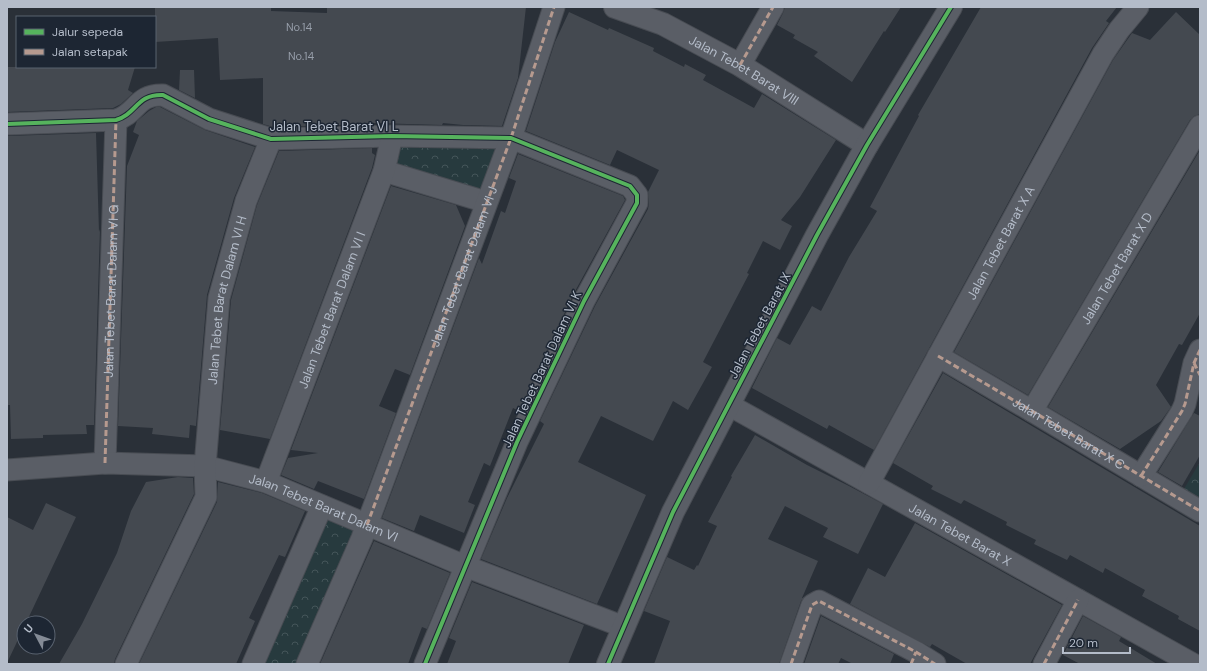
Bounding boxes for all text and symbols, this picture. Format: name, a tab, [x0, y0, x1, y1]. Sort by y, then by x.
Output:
legend	[16, 16, 156, 68]
house number: No.14	[286, 20, 312, 34]
text: Jalur sepeda	[52, 24, 123, 40]
street label: Jalan Tebet Barat VIII	[686, 31, 802, 109]
text: Jalan setapak	[52, 44, 128, 60]
house number: No.14	[288, 49, 314, 63]
street label: Jalan Tebet Barat VI L	[269, 118, 399, 135]
street label: Jalan Tebet Barat X A	[963, 183, 1039, 303]
street label: Jalan Tebet Barat Dalam VI J	[426, 184, 501, 349]
street label: Jalan Tebet Barat Dalam VI G	[100, 204, 122, 378]
street label: Jalan Tebet Barat X D	[1077, 209, 1156, 327]
street label: Jalan Tebet Barat Dalam VI H	[204, 214, 251, 385]
street label: Jalan Tebet Barat Dalam VI I	[294, 229, 369, 391]
street label: Jalan Tebet Barat IX	[724, 269, 795, 381]
street label: Jalan Tebet Barat Dalam VI K	[498, 288, 585, 450]
street label: Jalan Tebet Barat X C	[1010, 394, 1128, 473]
street label: Jalan Tebet Barat Dalam VI	[247, 470, 401, 546]
street label: Jalan Tebet Barat X	[906, 499, 1015, 570]
north arrow	[16, 615, 56, 655]
text: U	[21, 621, 36, 636]
scale bar	[1063, 629, 1130, 655]
text: 20 m	[1069, 635, 1098, 651]

